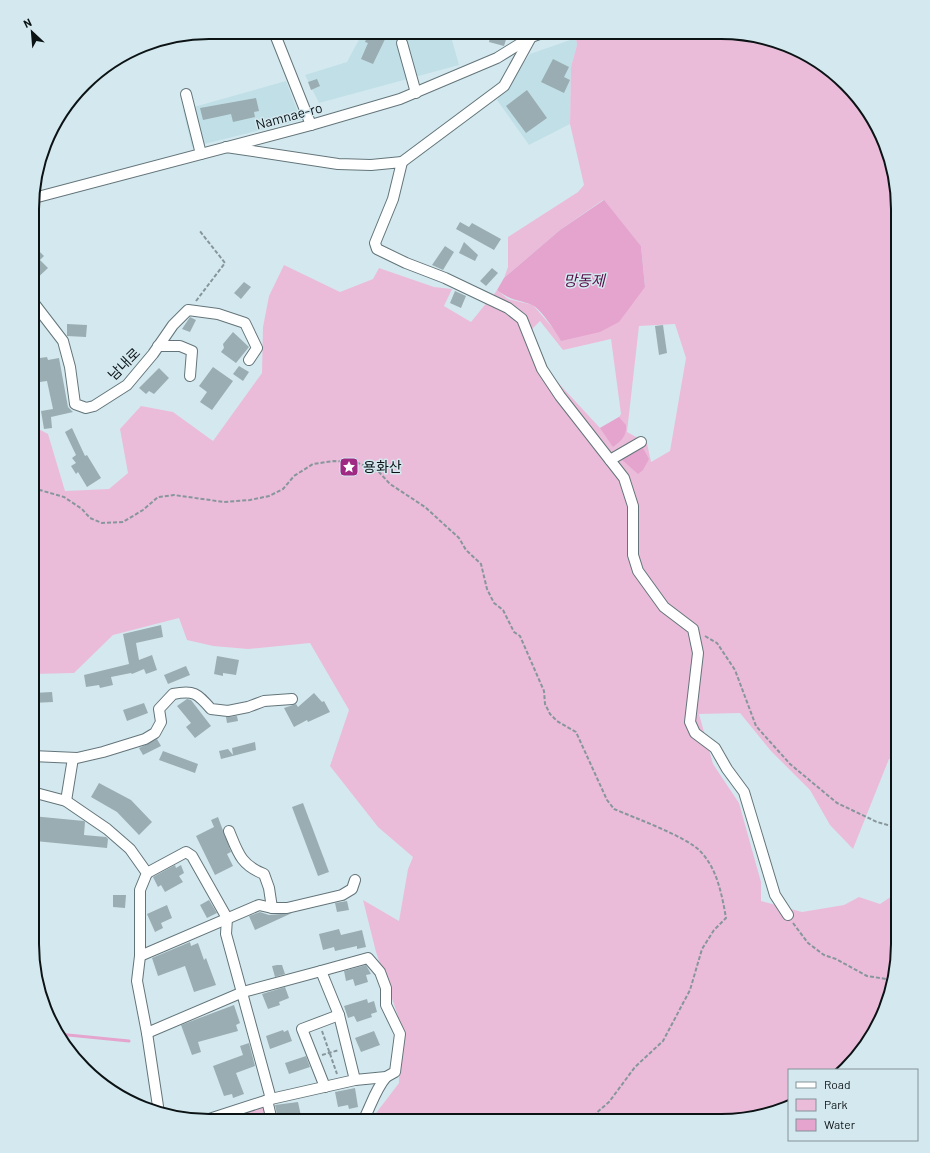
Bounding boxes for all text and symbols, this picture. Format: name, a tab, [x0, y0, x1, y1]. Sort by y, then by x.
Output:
north arrow	[12, 12, 52, 52]
text: N	[21, 15, 34, 30]
street label: Namnae-ro	[254, 98, 324, 133]
water label: 망동제	[563, 271, 607, 289]
street label: 남내로	[104, 344, 143, 383]
place icon: 용화산	[338, 456, 360, 478]
place label: 용화산	[363, 458, 402, 475]
legend	[788, 1069, 918, 1141]
text: Road	[824, 1077, 851, 1091]
text: Park	[824, 1097, 848, 1111]
text: Water	[824, 1117, 856, 1131]

